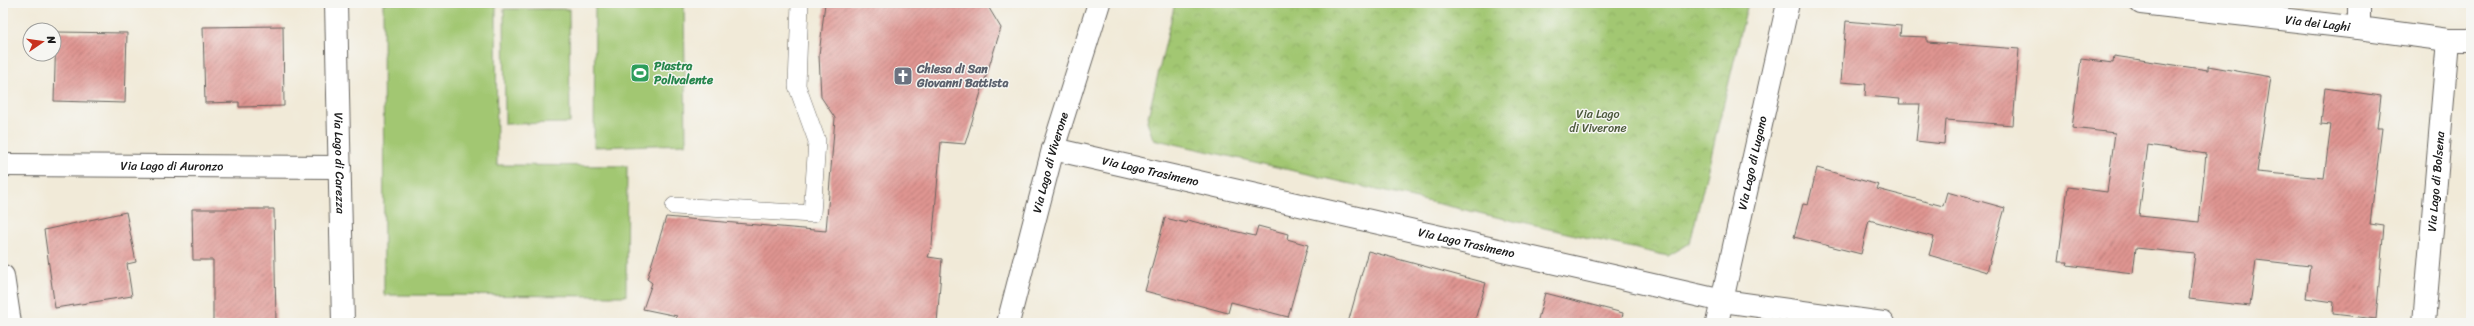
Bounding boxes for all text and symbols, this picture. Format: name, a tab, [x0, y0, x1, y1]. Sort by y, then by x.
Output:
street label: Via dei Laghi	[2284, 9, 2352, 38]
north arrow	[22, 22, 62, 62]
text: N	[41, 33, 61, 46]
place label: Piastra Polivalente	[654, 55, 714, 91]
place label: Chiesa di San Giovanni Battista	[916, 58, 1009, 94]
sports icon: Piastra Polivalente	[629, 62, 651, 84]
church icon: Chiesa di San Giovanni Battista	[892, 65, 914, 87]
park label: Via Lago di Viverone	[1569, 103, 1627, 139]
street label: Via Lago di Viverone	[1026, 109, 1075, 215]
street label: Via Lago di Carezza	[327, 112, 352, 215]
street label: Via Lago di Lugano	[1731, 114, 1774, 212]
street label: Via Lago di Bolsena	[2421, 130, 2451, 232]
street label: Via Lago Trasimeno	[1100, 149, 1201, 193]
street label: Via Lago di Auronzo	[120, 155, 223, 177]
street label: Via Lago Trasimeno	[1416, 221, 1517, 264]

